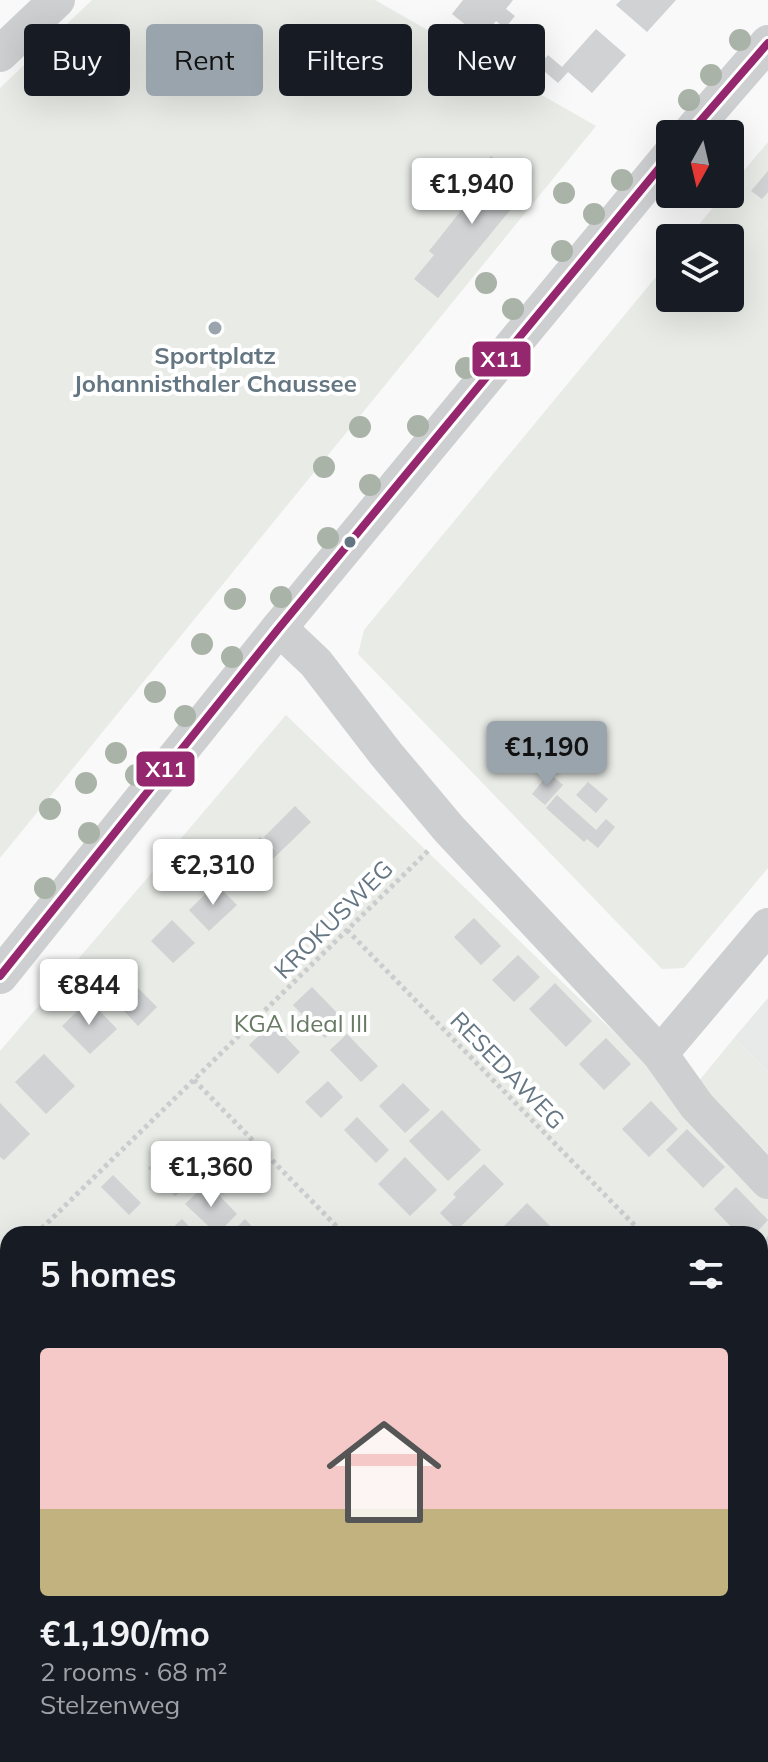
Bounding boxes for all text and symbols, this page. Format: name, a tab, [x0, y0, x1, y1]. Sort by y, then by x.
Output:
chip: Buy	[24, 24, 130, 96]
chip: Rent	[146, 24, 263, 96]
chip: Filters	[279, 24, 412, 96]
chip: New	[428, 24, 545, 96]
north arrow	[656, 120, 744, 208]
map controls	[656, 120, 744, 312]
pin: €1,940	[407, 158, 537, 226]
text: €1,940	[430, 167, 514, 200]
button: layers	[656, 224, 744, 312]
marker: Sportplatz Johannisthaler Chaussee	[206, 319, 224, 337]
place label: Sportplatz Johannisthaler Chaussee	[73, 340, 357, 398]
line badge: X11	[471, 340, 532, 378]
text: X11	[479, 345, 522, 373]
unlabelled marker	[342, 534, 358, 550]
pin: €1,190	[482, 721, 612, 789]
text: €1,190	[505, 730, 589, 763]
line badge: X11	[135, 750, 196, 788]
text: X11	[144, 755, 187, 783]
pin: €2,310	[148, 839, 278, 907]
text: €2,310	[171, 848, 255, 881]
street label: KROKUSWEG	[267, 853, 399, 985]
pin: €844	[42, 959, 136, 1027]
text: €844	[58, 968, 120, 1001]
street label: RESEDAWEG	[444, 1005, 572, 1135]
park label: KGA Ideal III	[234, 1008, 368, 1038]
pin: €1,360	[146, 1141, 276, 1209]
text: €1,360	[169, 1150, 253, 1183]
icon: filters	[684, 1252, 728, 1296]
text: 5 homes	[40, 1253, 177, 1296]
icon: home	[312, 1400, 456, 1544]
text: €1,190/mo	[40, 1612, 210, 1655]
text: 2 rooms · 68 m²	[40, 1655, 227, 1688]
text: Stelzenweg	[40, 1688, 180, 1721]

